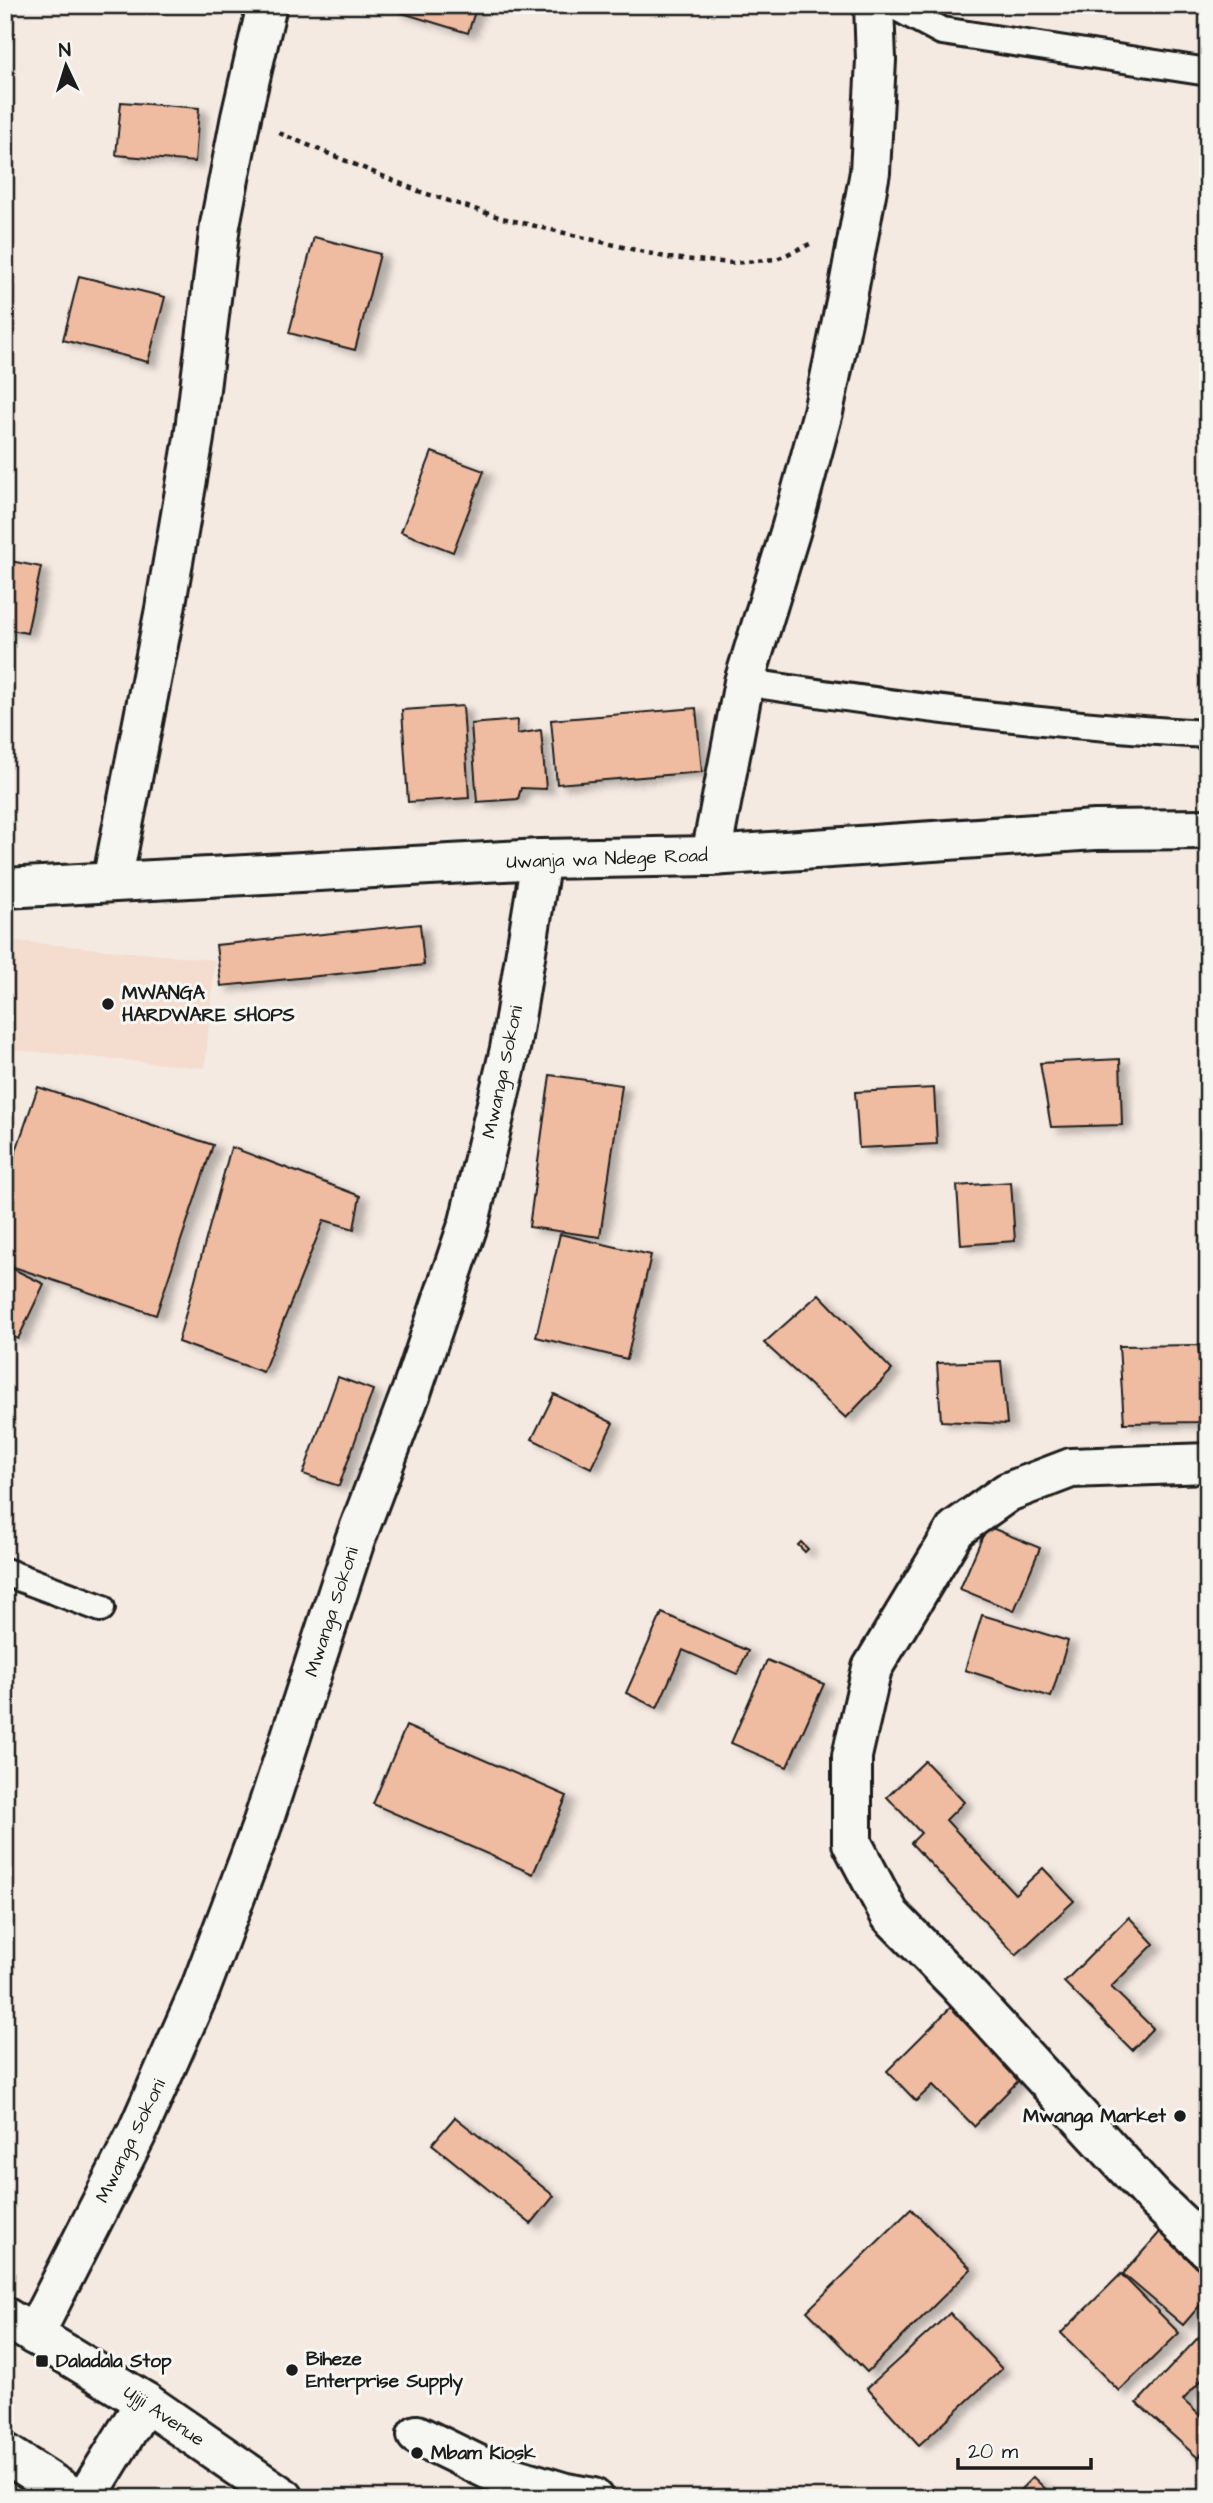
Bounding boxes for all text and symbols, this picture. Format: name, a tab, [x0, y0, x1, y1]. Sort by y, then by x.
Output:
north arrow	[32, 32, 102, 102]
text: N	[58, 37, 72, 64]
street label: Uwanja wa Ndege Road	[506, 842, 709, 877]
place label: MWANGA HARDWARE SHOPS	[122, 980, 295, 1029]
marker: MWANGA HARDWARE SHOPS	[100, 996, 116, 1012]
street label: Mwanga Sokoni	[476, 1003, 531, 1141]
street label: Mwanga Sokoni	[298, 1544, 367, 1681]
street label: Mwanga Sokoni	[89, 2074, 174, 2208]
place label: Mwanga Market	[1023, 2103, 1166, 2131]
marker: Mwanga Market	[1172, 2108, 1188, 2124]
place label: Biheze Enterprise Supply	[306, 2346, 464, 2396]
place label: Daladala Stop	[56, 2348, 172, 2375]
marker: Daladala Stop	[34, 2353, 50, 2369]
marker: Biheze Enterprise Supply	[284, 2362, 300, 2378]
street label: Ujiji Avenue	[118, 2379, 210, 2453]
scale bar	[958, 2426, 1090, 2470]
text: 20 m	[968, 2437, 1019, 2466]
place label: Mbam Kiosk	[431, 2440, 536, 2467]
marker: Mbam Kiosk	[409, 2445, 425, 2461]

